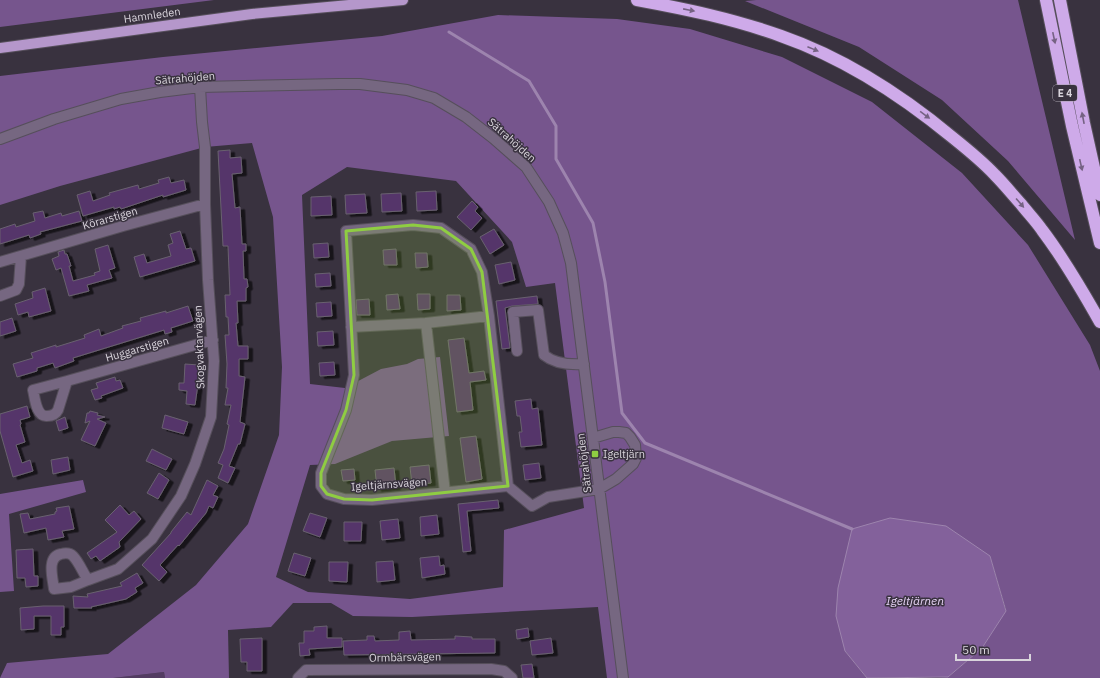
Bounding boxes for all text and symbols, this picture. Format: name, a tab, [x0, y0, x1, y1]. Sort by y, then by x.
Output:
street label: Hamnleden	[123, 4, 181, 26]
one-way arrow	[683, 7, 696, 13]
one-way arrow	[1051, 32, 1057, 44]
one-way arrow	[808, 46, 819, 52]
street label: Sätrahöjden	[155, 68, 215, 88]
road number: E 4	[1053, 85, 1077, 101]
one-way arrow	[920, 111, 930, 119]
one-way arrow	[1080, 112, 1086, 125]
street label: Sätrahöjden	[485, 115, 539, 165]
one-way arrow	[1079, 159, 1085, 172]
one-way arrow	[1015, 198, 1024, 208]
street label: Körarstigen	[81, 203, 139, 233]
street label: Skogvaktarvägen	[191, 305, 207, 389]
street label: Huggarstigen	[104, 333, 170, 365]
street label: Sätrahöjden	[573, 432, 595, 494]
place label: Igeltjärn	[603, 447, 645, 461]
marker: Igeltjärn	[590, 449, 600, 459]
street label: Igeltjärnsvägen	[350, 474, 428, 494]
water label: Igeltjärnen	[886, 593, 944, 608]
scale bar	[956, 636, 1030, 662]
text: 50 m	[962, 642, 990, 657]
street label: Ormbärsvägen	[369, 649, 441, 665]

